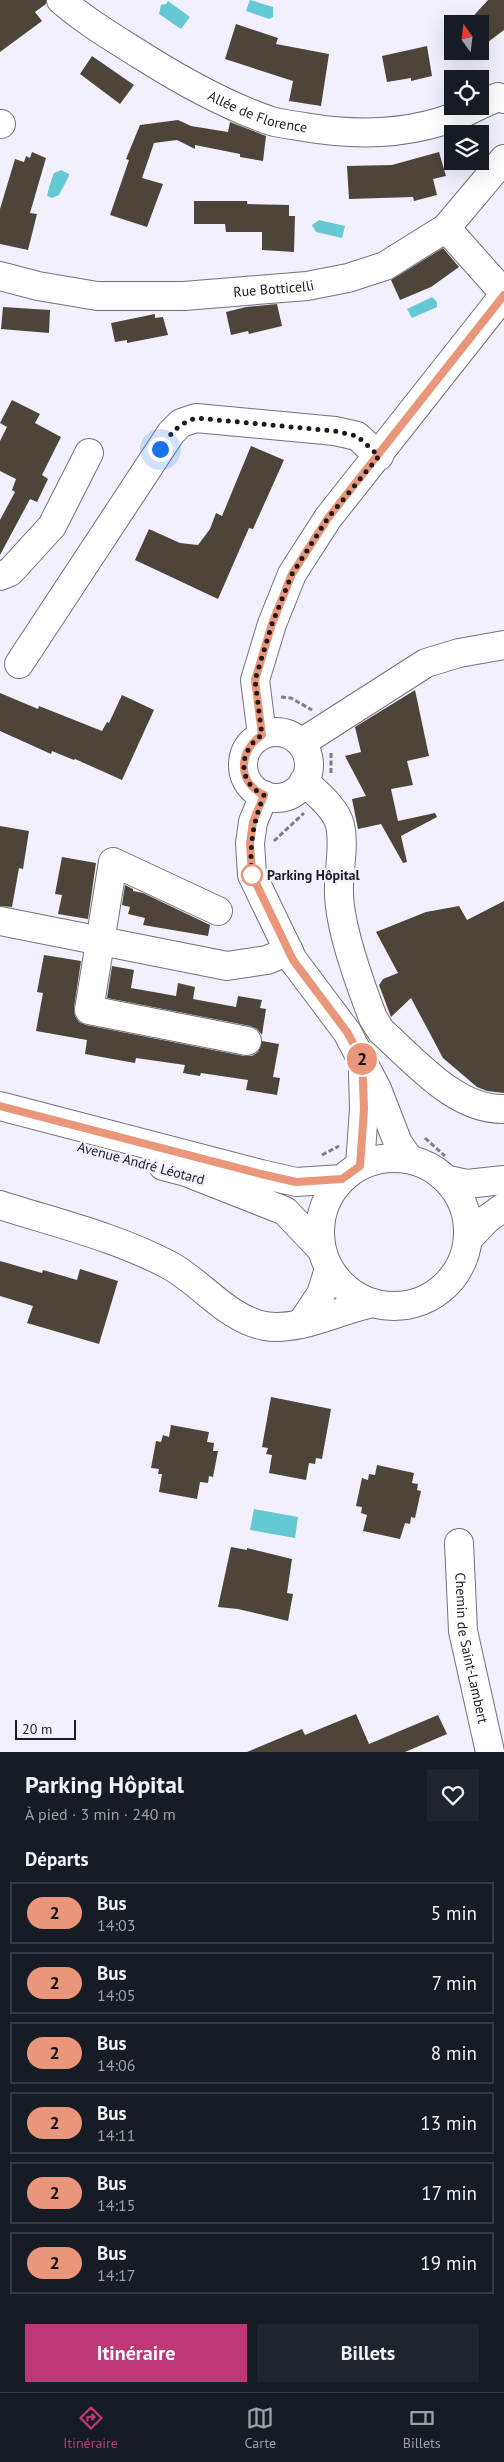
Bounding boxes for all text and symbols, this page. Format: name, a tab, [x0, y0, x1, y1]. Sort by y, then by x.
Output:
north arrow	[444, 15, 489, 60]
map controls	[444, 15, 489, 170]
button: locate	[444, 70, 489, 115]
street label: Allée de Florence	[205, 86, 309, 136]
button: layers	[444, 125, 489, 170]
street label: Rue Botticelli	[233, 276, 315, 301]
your location	[148, 437, 173, 462]
marker: Parking Hôpital	[241, 864, 263, 886]
place label: Parking Hôpital	[267, 866, 361, 884]
line badge: 2	[346, 1043, 378, 1075]
text: 2	[357, 1047, 367, 1070]
street label: Avenue André Léotard	[75, 1137, 207, 1189]
street label: Chemin de Saint-Lambert	[451, 1572, 492, 1725]
scale bar	[15, 1717, 76, 1740]
text: 20 m	[22, 1720, 52, 1738]
text: Parking Hôpital	[25, 1769, 184, 1800]
button: heart	[427, 1769, 479, 1821]
text: À pied · 3 min · 240 m	[25, 1804, 176, 1824]
text: Départs	[25, 1847, 89, 1871]
text: Bus	[97, 1891, 126, 1915]
text: 2	[49, 1901, 60, 1924]
text: 5 min	[431, 1901, 477, 1925]
text: 14:03	[97, 1915, 135, 1935]
text: Bus	[97, 1961, 126, 1985]
text: 2	[49, 1971, 60, 1994]
text: 7 min	[432, 1971, 477, 1995]
text: 14:05	[97, 1985, 135, 2005]
text: Bus	[97, 2031, 126, 2055]
text: 2	[49, 2041, 60, 2064]
text: 8 min	[431, 2041, 477, 2065]
text: 14:06	[97, 2055, 135, 2075]
text: Bus	[97, 2101, 126, 2125]
text: 2	[49, 2111, 60, 2134]
text: 13 min	[420, 2111, 477, 2135]
text: 14:11	[97, 2125, 135, 2145]
text: Bus	[97, 2171, 126, 2195]
text: 2	[49, 2181, 60, 2204]
text: 17 min	[421, 2181, 477, 2205]
text: 14:15	[97, 2195, 135, 2215]
text: Bus	[97, 2241, 126, 2265]
text: 2	[49, 2251, 60, 2274]
text: 19 min	[420, 2251, 477, 2275]
text: 14:17	[97, 2265, 135, 2285]
button: Itinéraire	[25, 2324, 247, 2382]
button: Billets	[257, 2324, 479, 2382]
tab: Itinéraire	[63, 2404, 118, 2452]
tab: Carte	[245, 2404, 276, 2452]
tab: Billets	[403, 2404, 441, 2452]

